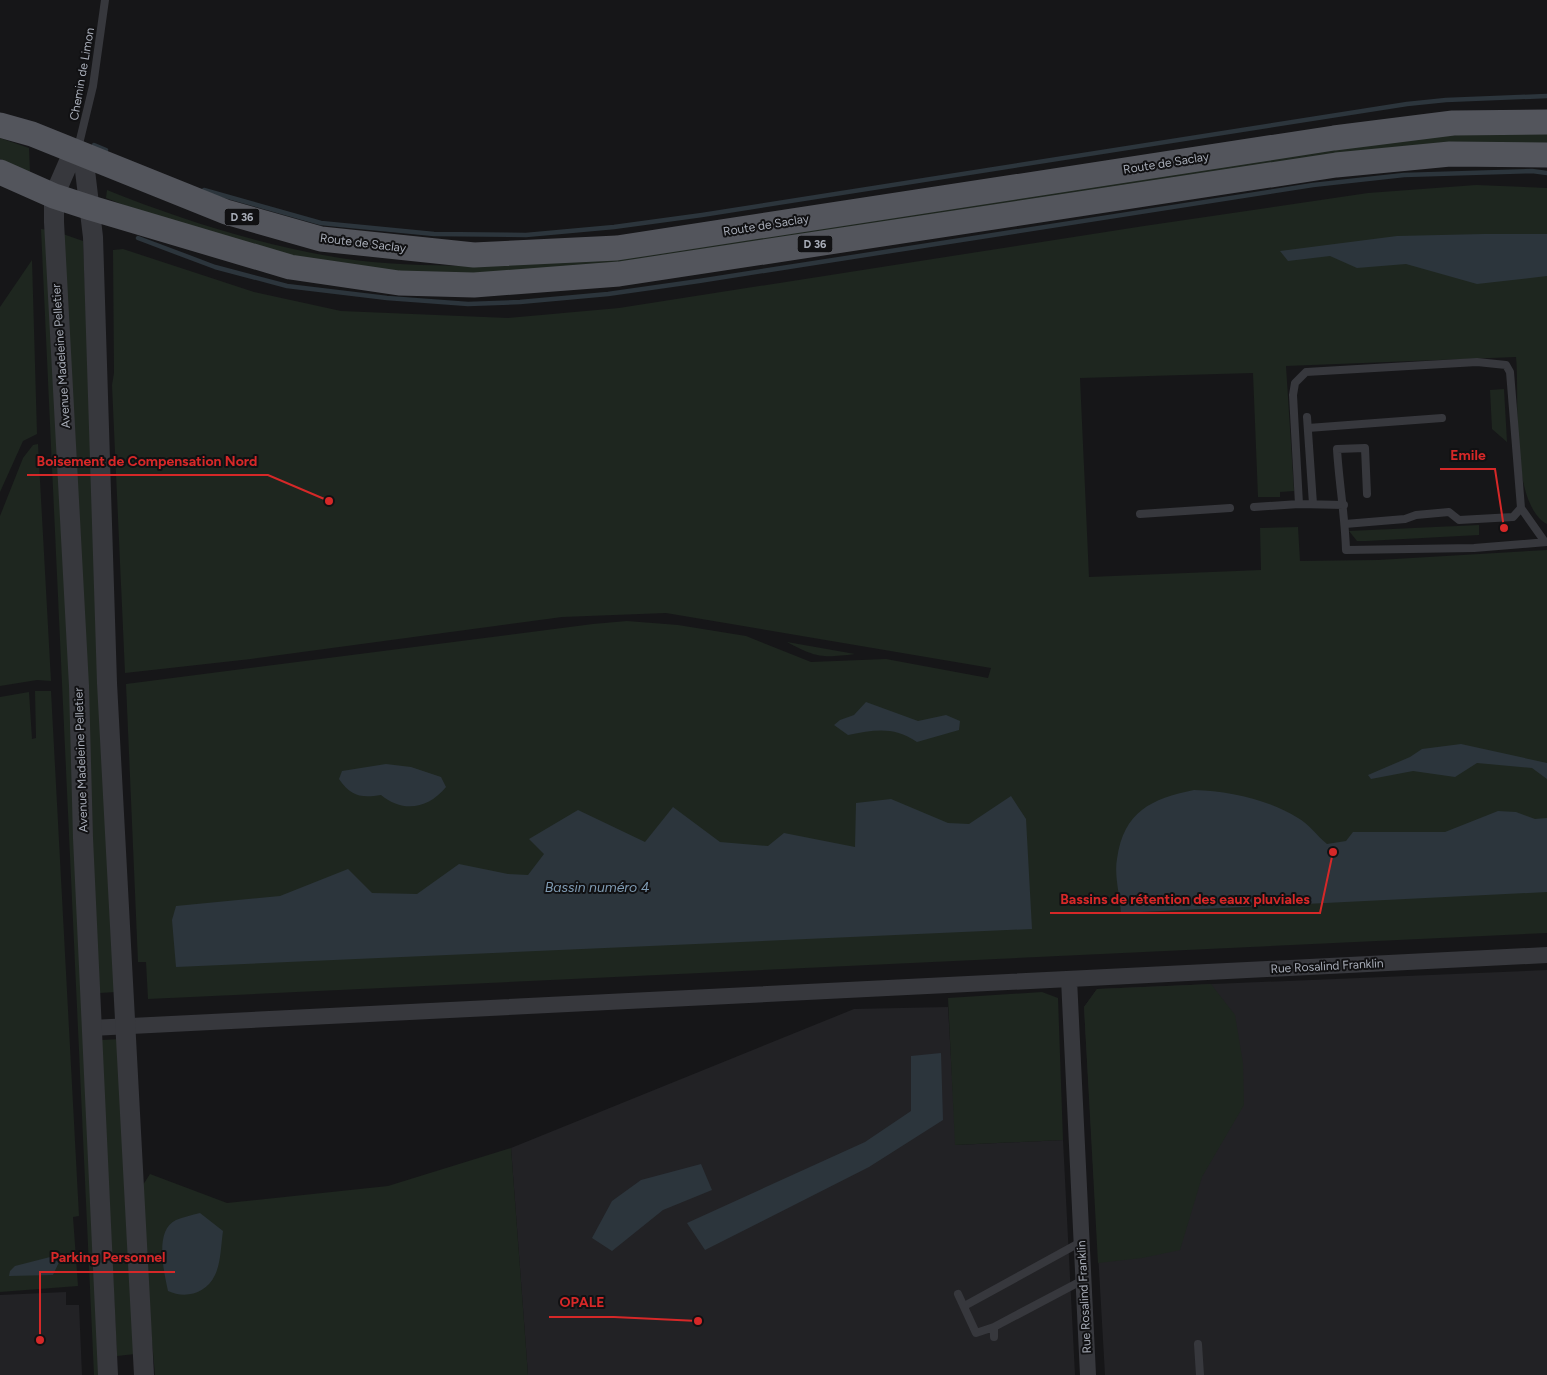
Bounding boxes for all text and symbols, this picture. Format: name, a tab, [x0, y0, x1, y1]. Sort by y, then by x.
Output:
street label: Chemin de Limon	[67, 26, 97, 122]
street label: Route de Saclay	[1122, 149, 1211, 177]
road number: D 36	[224, 208, 260, 226]
street label: Route de Saclay	[722, 211, 811, 239]
street label: Route de Saclay	[319, 231, 408, 255]
road number: D 36	[798, 235, 832, 252]
street label: Avenue Madeleine Pelletier	[49, 283, 73, 429]
callout: Emile	[1440, 440, 1495, 469]
callout: Boisement de Compensation Nord	[27, 446, 268, 475]
text: Emile	[1450, 447, 1486, 464]
text: Boisement de Compensation Nord	[37, 453, 257, 470]
street label: Avenue Madeleine Pelletier	[71, 687, 91, 833]
water label: Bassin numéro 4	[545, 879, 650, 896]
callout: Bassins de rétention des eaux pluviales	[1050, 884, 1320, 913]
text: Bassins de rétention des eaux pluviales	[1060, 891, 1310, 908]
street label: Rue Rosalind Franklin	[1270, 956, 1384, 976]
street label: Rue Rosalind Franklin	[1074, 1240, 1094, 1354]
callout: Parking Personnel	[40, 1243, 175, 1272]
text: Parking Personnel	[50, 1249, 166, 1266]
callout: OPALE	[549, 1288, 614, 1317]
text: OPALE	[559, 1294, 605, 1311]

